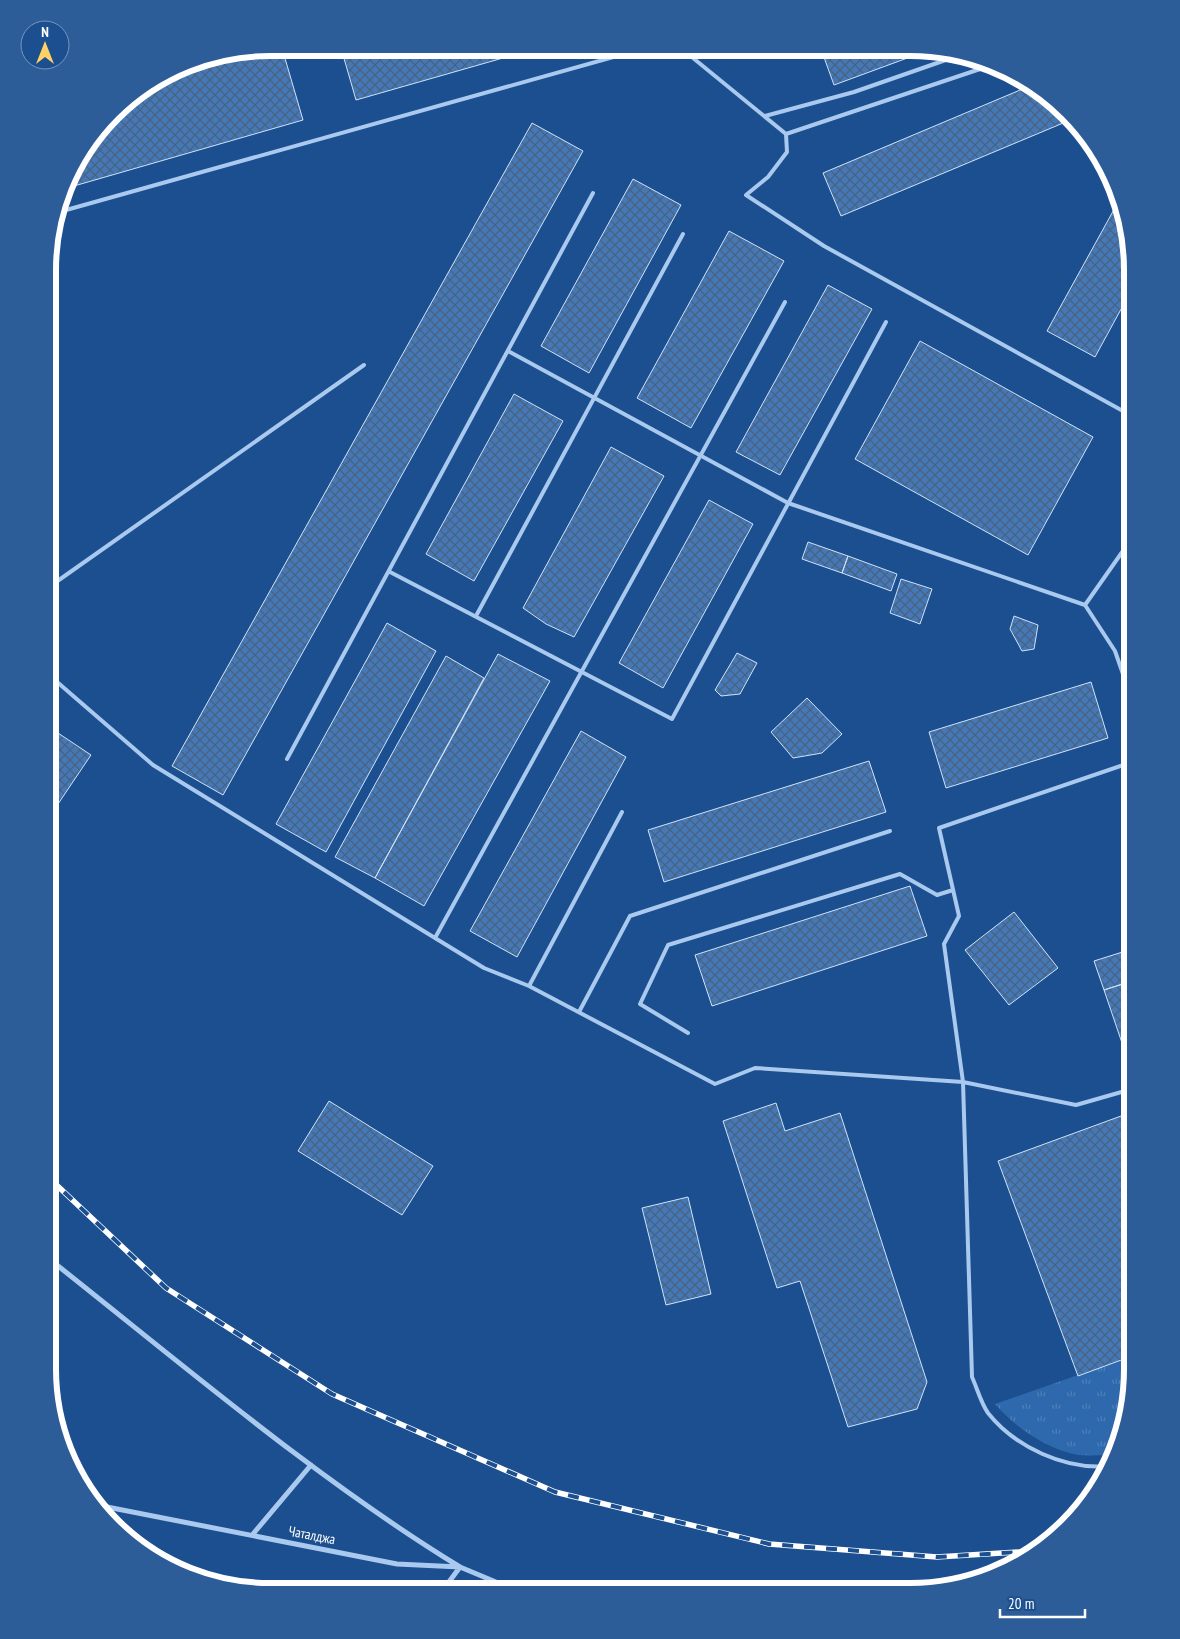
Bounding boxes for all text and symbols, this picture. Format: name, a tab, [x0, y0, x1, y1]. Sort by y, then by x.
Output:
north arrow	[20, 20, 70, 70]
text: N	[41, 23, 49, 41]
street label: Чаталджа	[287, 1522, 337, 1548]
scale bar	[1000, 1586, 1085, 1618]
text: 20 m	[1008, 1594, 1034, 1613]

